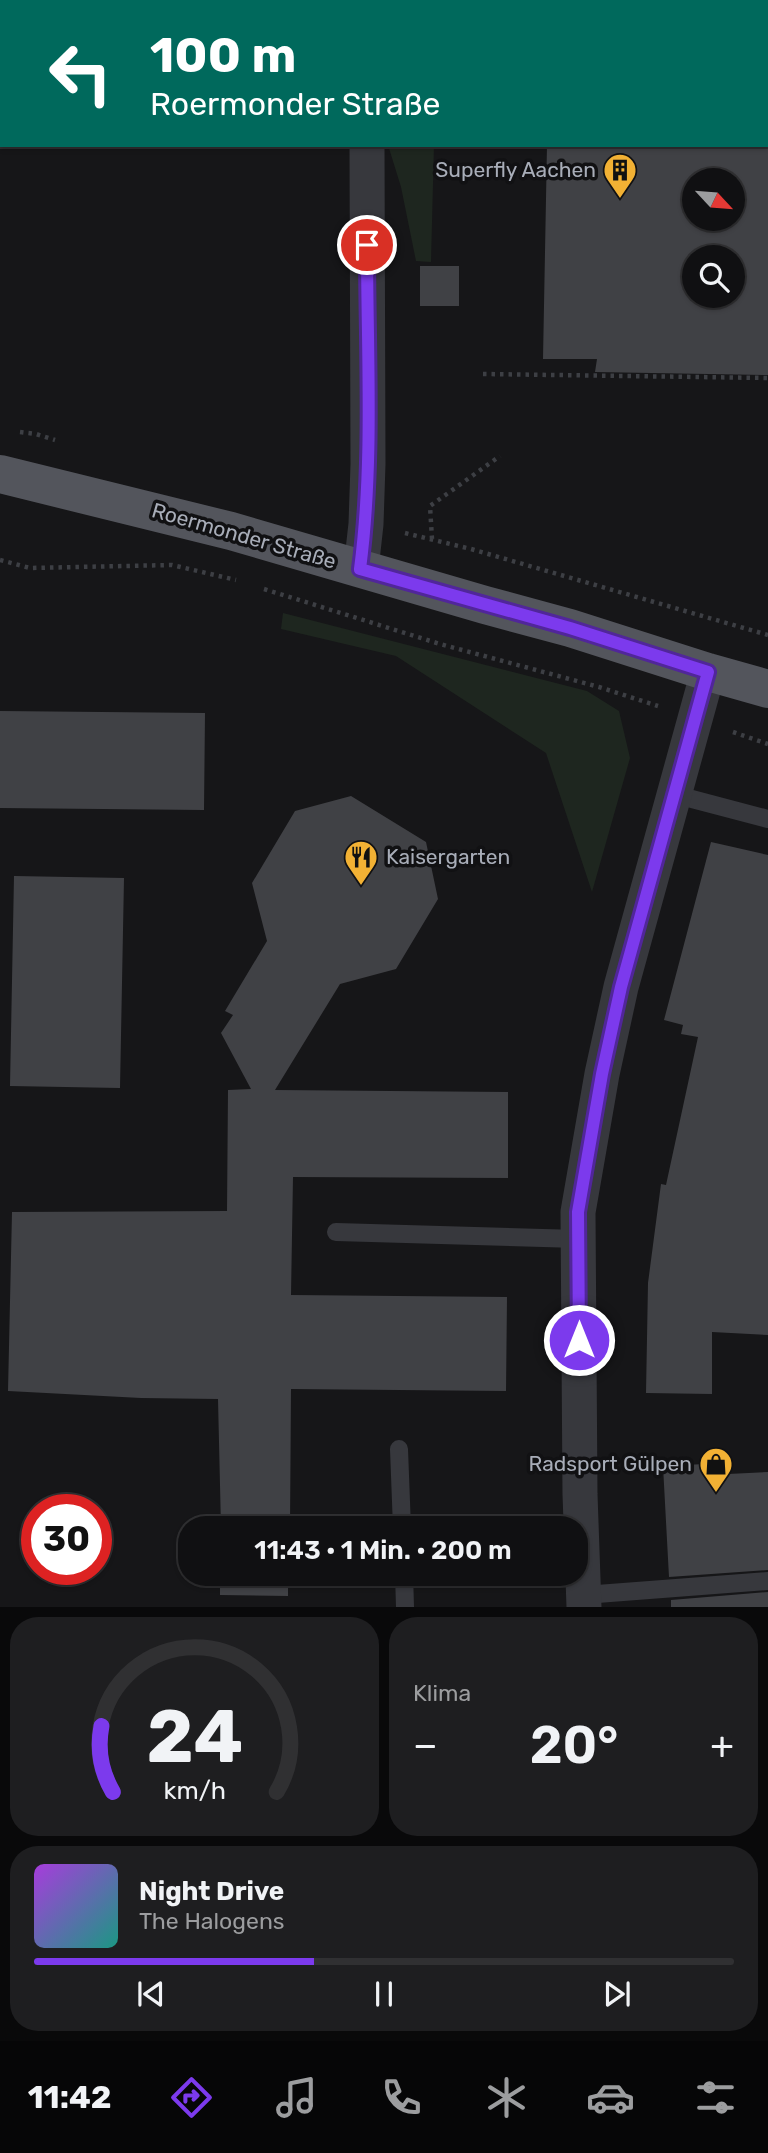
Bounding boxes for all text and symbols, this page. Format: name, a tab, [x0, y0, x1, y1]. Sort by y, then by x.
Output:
text: 100 m	[150, 26, 296, 84]
icon: left	[35, 28, 126, 119]
text: Roermonder Straße	[150, 85, 440, 123]
building icon: Superfly Aachen	[601, 151, 639, 200]
place label: Superfly Aachen	[435, 157, 596, 182]
north arrow	[682, 168, 746, 231]
map controls	[682, 168, 745, 308]
pin	[337, 215, 397, 275]
icon: arrive	[348, 226, 386, 264]
button: search	[682, 245, 745, 308]
street label: Roermonder Straße	[149, 497, 339, 574]
restaurant icon: Kaisergarten	[342, 838, 380, 887]
place label: Kaisergarten	[386, 844, 510, 869]
position arrow	[542, 1303, 616, 1377]
shop icon: Radsport Gülpen	[697, 1445, 735, 1494]
place label: Radsport Gülpen	[528, 1451, 692, 1476]
speed limit sign: 30	[21, 1494, 112, 1585]
text: 11:43 · 1 Min. · 200 m	[254, 1535, 512, 1566]
text: Klima	[413, 1679, 471, 1707]
text: 24	[146, 1695, 243, 1781]
text: 20°	[530, 1714, 618, 1776]
text: −	[413, 1722, 438, 1768]
text: +	[710, 1722, 734, 1768]
text: km/h	[163, 1776, 226, 1805]
text: Night Drive	[139, 1876, 284, 1907]
text: The Halogens	[139, 1907, 285, 1935]
icon: previous	[132, 1975, 170, 2013]
icon: pause	[365, 1975, 403, 2013]
icon: next	[598, 1975, 636, 2013]
icon: directions	[167, 2073, 216, 2122]
icon: music	[272, 2073, 321, 2122]
icon: phone	[377, 2073, 426, 2122]
icon: climate	[482, 2073, 531, 2122]
icon: car	[586, 2073, 635, 2122]
icon: filters	[691, 2073, 740, 2122]
text: 11:42	[28, 2078, 112, 2116]

